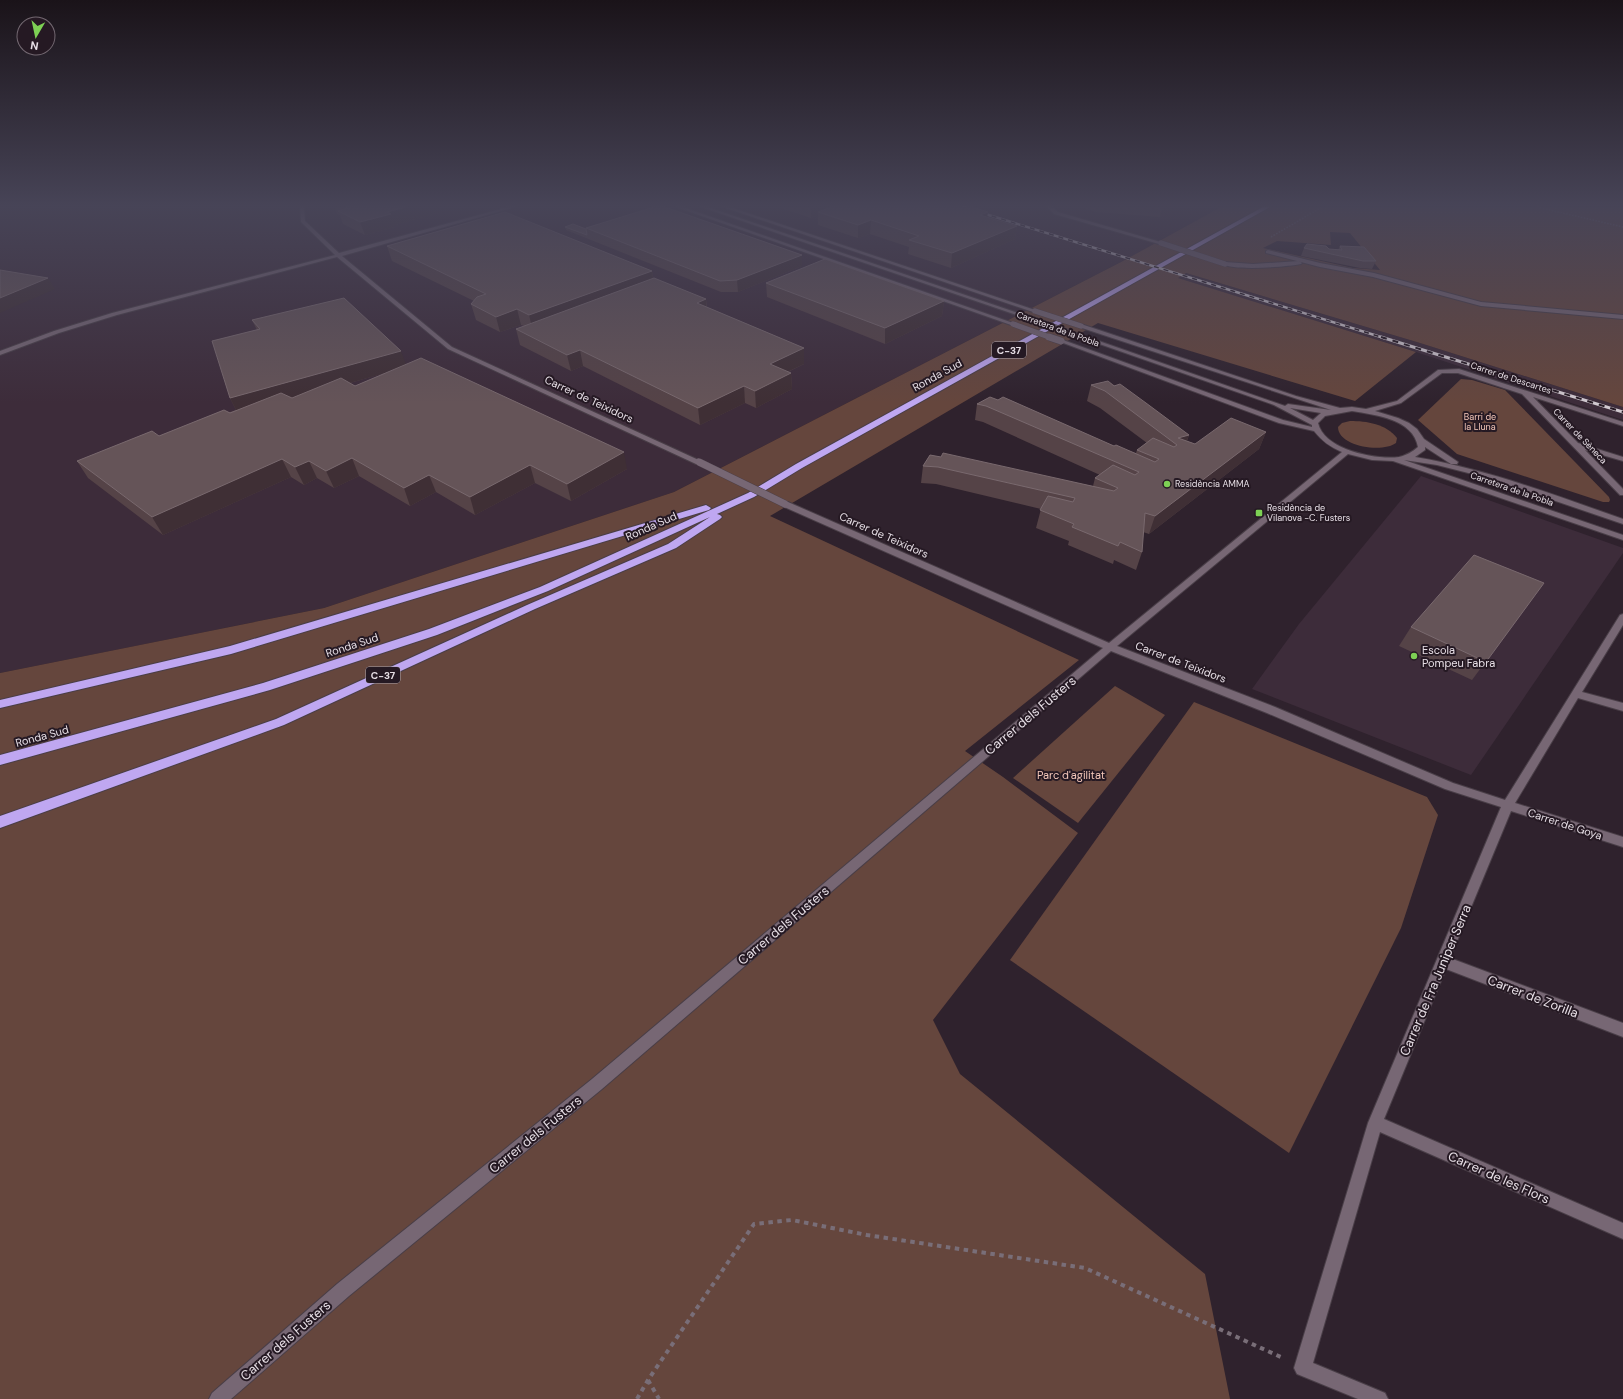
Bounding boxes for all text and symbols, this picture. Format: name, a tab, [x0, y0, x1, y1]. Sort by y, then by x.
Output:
north arrow	[16, 16, 56, 56]
text: N	[29, 38, 39, 53]
street label: Carretera de la Pobla	[1015, 308, 1101, 350]
road number: C-37	[992, 342, 1026, 358]
street label: Ronda Sud	[910, 356, 964, 394]
street label: Carrer de Descartes	[1469, 359, 1553, 397]
street label: Carrer de Teixidors	[542, 372, 636, 426]
street label: Carrer de Sèneca	[1551, 406, 1610, 466]
park label: Barri de la Lluna	[1464, 411, 1496, 433]
street label: Carretera de la Pobla	[1469, 469, 1555, 509]
place label: Residència AMMA	[1175, 478, 1249, 490]
marker: Residència AMMA	[1162, 479, 1172, 489]
place label: Residència de Vilanova -C. Fusters	[1267, 502, 1351, 524]
street label: Ronda Sud	[623, 508, 679, 543]
marker: Residència de Vilanova -C. Fusters	[1254, 508, 1264, 518]
street label: Carrer de Teixidors	[837, 509, 931, 561]
street label: Ronda Sud	[324, 630, 380, 660]
street label: Carrer de Teixidors	[1134, 638, 1228, 686]
place label: Escola Pompeu Fabra	[1422, 643, 1495, 670]
marker: Escola Pompeu Fabra	[1409, 651, 1419, 661]
road number: C-37	[366, 667, 400, 683]
street label: Carrer dels Fusters	[981, 672, 1079, 759]
street label: Ronda Sud	[14, 722, 70, 750]
park label: Parc d'agilitat	[1037, 768, 1105, 782]
street label: Carrer de Goya	[1526, 805, 1604, 843]
street label: Carrer dels Fusters	[734, 882, 832, 969]
street label: Carrer de Fra Juniper Serra	[1396, 902, 1475, 1058]
street label: Carrer de Zorilla	[1485, 971, 1581, 1022]
street label: Carrer dels Fusters	[486, 1092, 585, 1177]
street label: Carrer de les Flors	[1445, 1147, 1552, 1208]
street label: Carrer dels Fusters	[237, 1297, 334, 1384]

